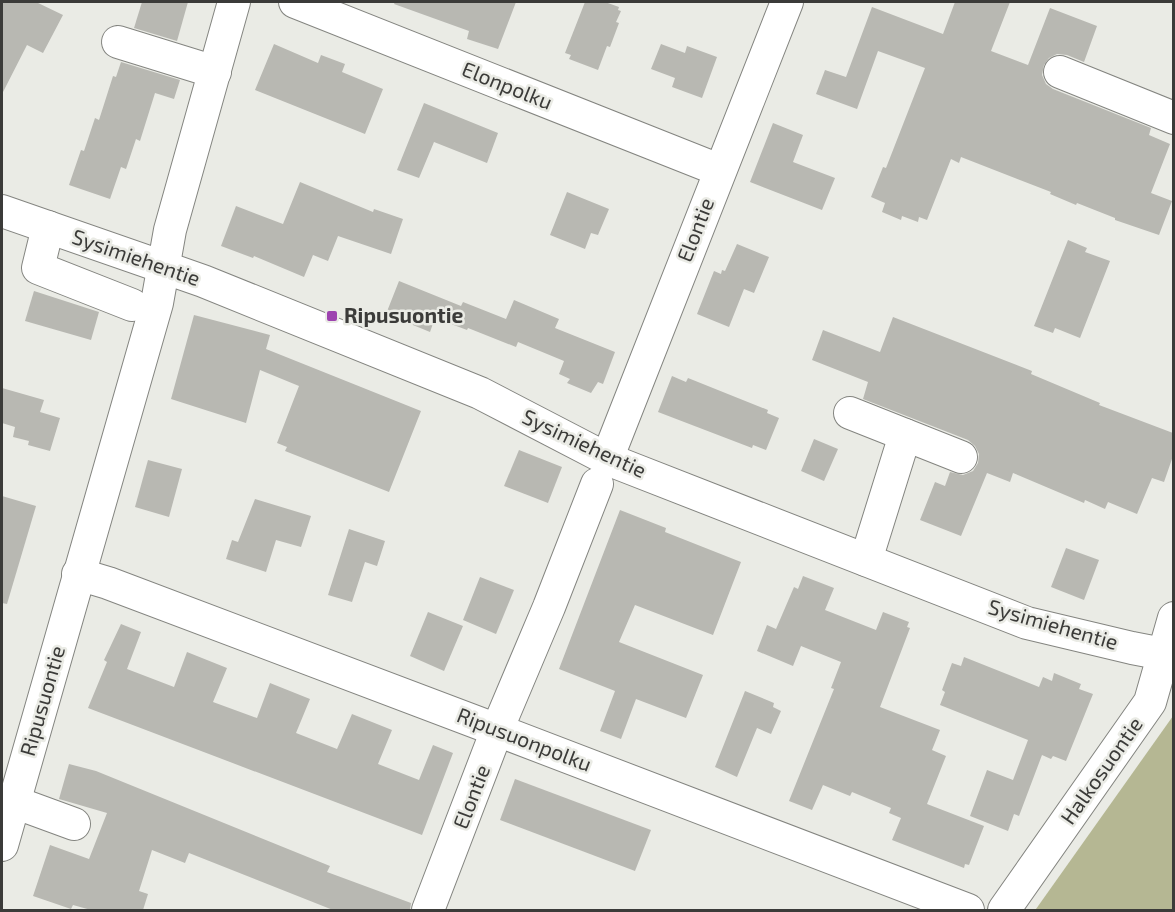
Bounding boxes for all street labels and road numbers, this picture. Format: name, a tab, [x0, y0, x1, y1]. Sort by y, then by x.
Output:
street label: Elonpolku	[459, 55, 556, 114]
street label: Elontie	[671, 194, 718, 265]
street label: Sysimiehentie	[69, 223, 204, 290]
street label: Sysimiehentie	[519, 403, 650, 482]
street label: Sysimiehentie	[986, 593, 1121, 654]
street label: Ripusuontie	[14, 643, 69, 759]
street label: Ripusuonpolku	[454, 701, 595, 776]
street label: Halkosuontie	[1055, 712, 1147, 829]
street label: Elontie	[447, 761, 494, 832]

